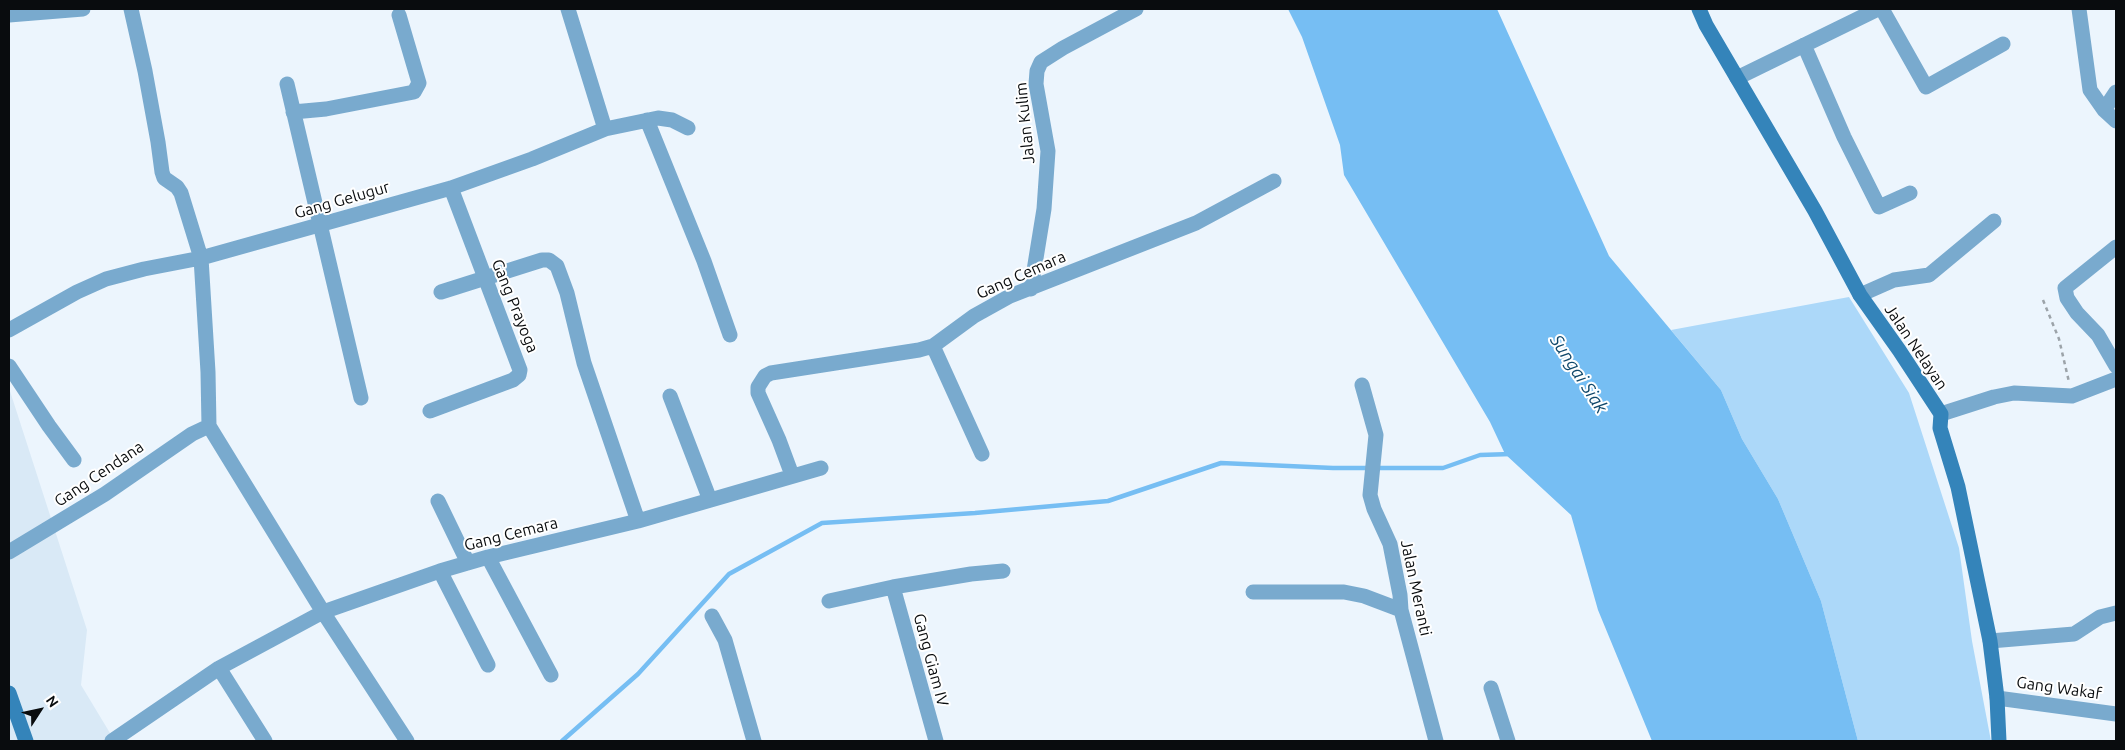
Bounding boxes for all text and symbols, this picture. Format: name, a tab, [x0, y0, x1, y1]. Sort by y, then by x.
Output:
street label: Jalan Kulim	[1011, 81, 1039, 165]
street label: Gang Gelugur	[292, 177, 392, 223]
street label: Gang Cemara	[973, 247, 1069, 303]
street label: Gang Prayoga	[488, 256, 542, 356]
street label: Jalan Nelayan	[1880, 301, 1952, 393]
water label: Sungai Siak	[1546, 331, 1612, 417]
street label: Gang Cendana	[51, 437, 147, 511]
street label: Gang Cemara	[462, 513, 560, 555]
street label: Jalan Meranti	[1396, 538, 1436, 638]
street label: Gang Giam IV	[909, 611, 953, 709]
street label: Gang Wakaf	[2015, 673, 2103, 703]
north arrow	[15, 685, 65, 735]
text: N	[43, 693, 62, 710]

